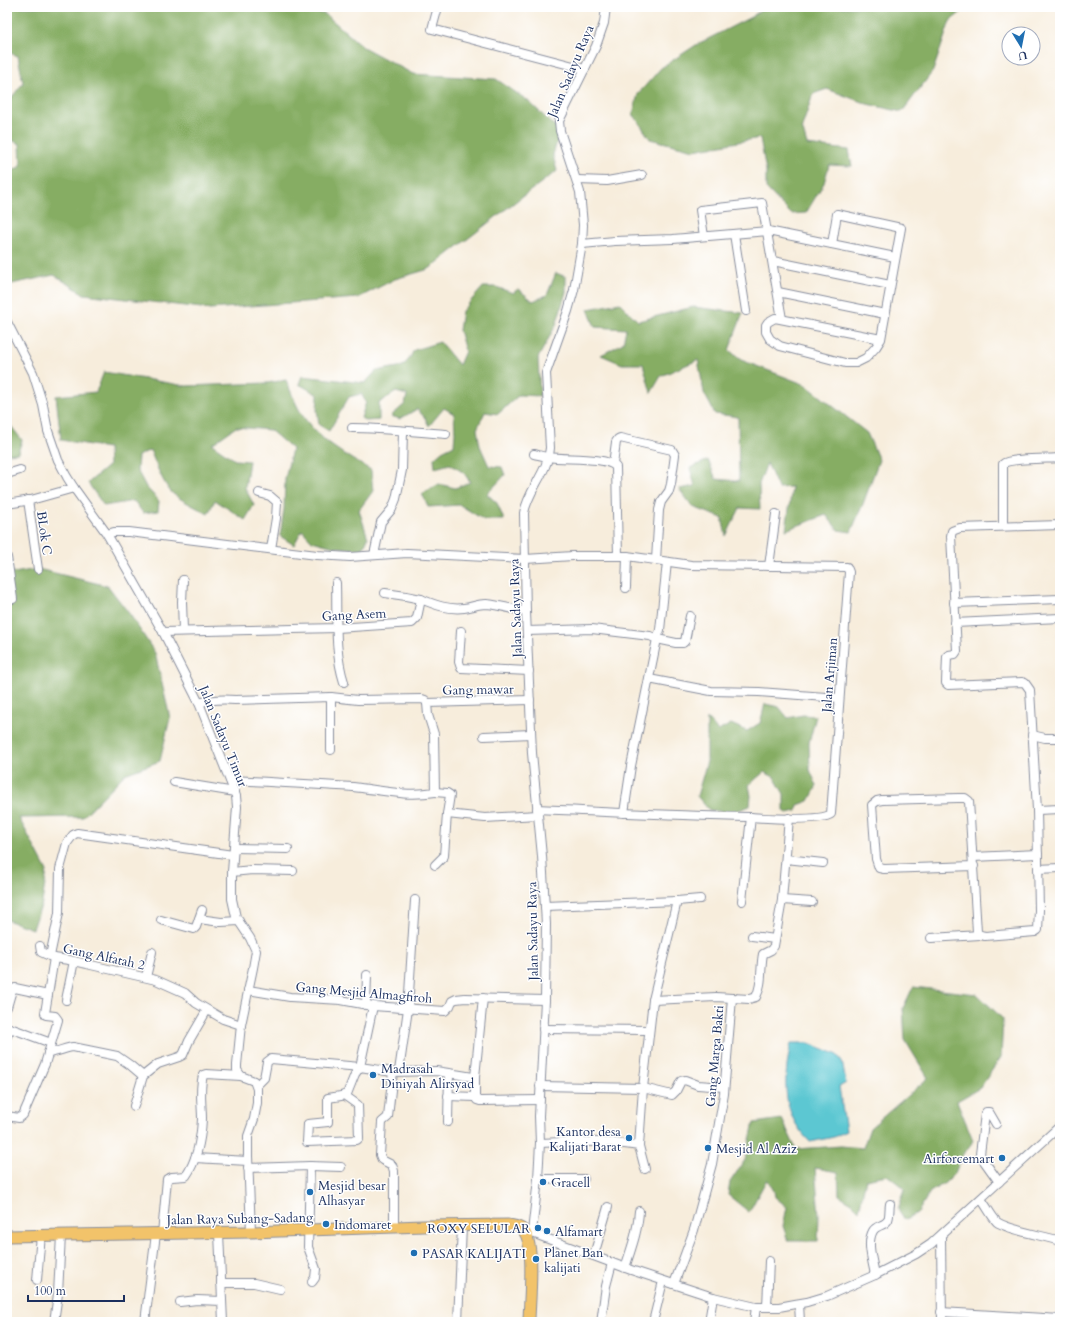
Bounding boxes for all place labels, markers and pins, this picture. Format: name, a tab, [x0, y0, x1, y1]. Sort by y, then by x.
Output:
place label: Madrasah Diniyah Alirsyad	[381, 1060, 474, 1093]
marker: Madrasah Diniyah Alirsyad	[368, 1070, 378, 1080]
place label: Kantor desa Kalijati Barat	[549, 1123, 621, 1156]
marker: Kantor desa Kalijati Barat	[624, 1133, 634, 1143]
place label: Mesjid Al Aziz	[716, 1140, 797, 1158]
marker: Mesjid Al Aziz	[703, 1143, 713, 1153]
place label: Airforcemart	[923, 1150, 994, 1168]
marker: Airforcemart	[997, 1153, 1007, 1163]
place label: Gracell	[551, 1174, 591, 1192]
place label: Mesjid besar Alhasyar	[318, 1177, 386, 1210]
marker: Gracell	[538, 1177, 548, 1187]
marker: Mesjid besar Alhasyar	[305, 1187, 315, 1197]
place label: Indomaret	[334, 1216, 391, 1234]
marker: Indomaret	[321, 1219, 331, 1229]
place label: ROXY SELULAR	[427, 1220, 530, 1238]
marker: ROXY SELULAR	[533, 1223, 543, 1233]
place label: Alfamart	[555, 1223, 603, 1241]
marker: Alfamart	[542, 1226, 552, 1236]
place label: Planet Ban kalijati	[544, 1244, 604, 1277]
place label: PASAR KALIJATI	[422, 1245, 526, 1263]
marker: PASAR KALIJATI	[409, 1248, 419, 1258]
marker: Planet Ban kalijati	[531, 1254, 541, 1264]

